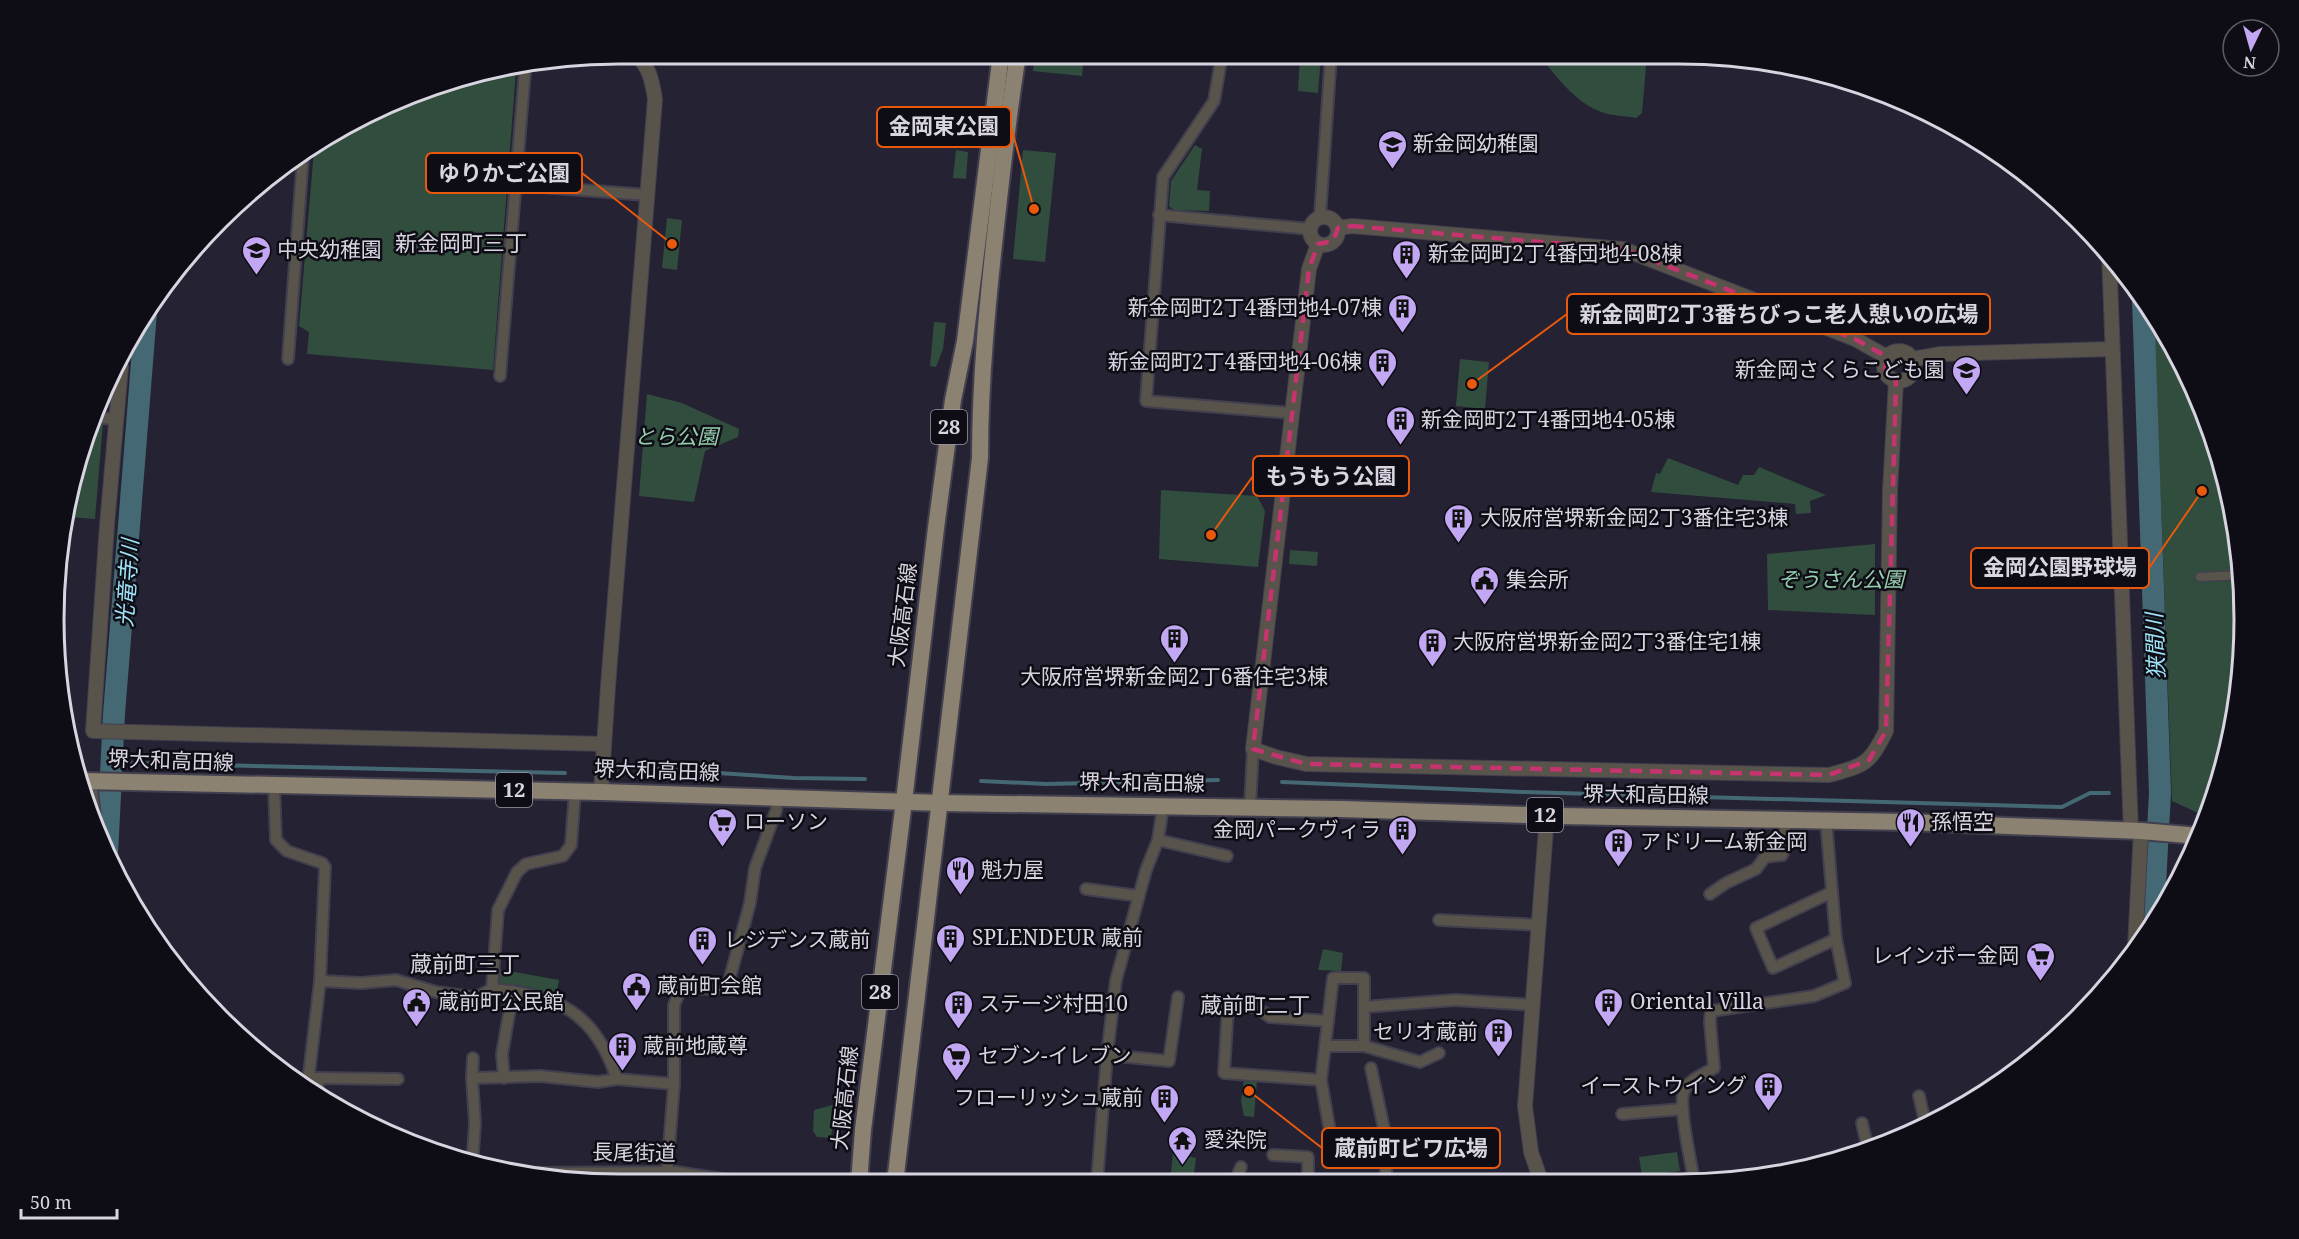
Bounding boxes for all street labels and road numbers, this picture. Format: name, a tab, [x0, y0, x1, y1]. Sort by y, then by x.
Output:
road number: 28	[931, 410, 967, 444]
street label: 大阪高石線	[882, 561, 922, 669]
street label: 堺大和高田線	[108, 744, 234, 776]
street label: 堺大和高田線	[594, 754, 720, 786]
street label: 堺大和高田線	[1079, 767, 1205, 797]
road number: 12	[496, 773, 532, 807]
street label: 堺大和高田線	[1583, 779, 1709, 809]
road number: 12	[1527, 798, 1563, 832]
road number: 28	[862, 975, 898, 1009]
street label: 大阪高石線	[825, 1044, 863, 1152]
street label: 長尾街道	[592, 1137, 676, 1167]

